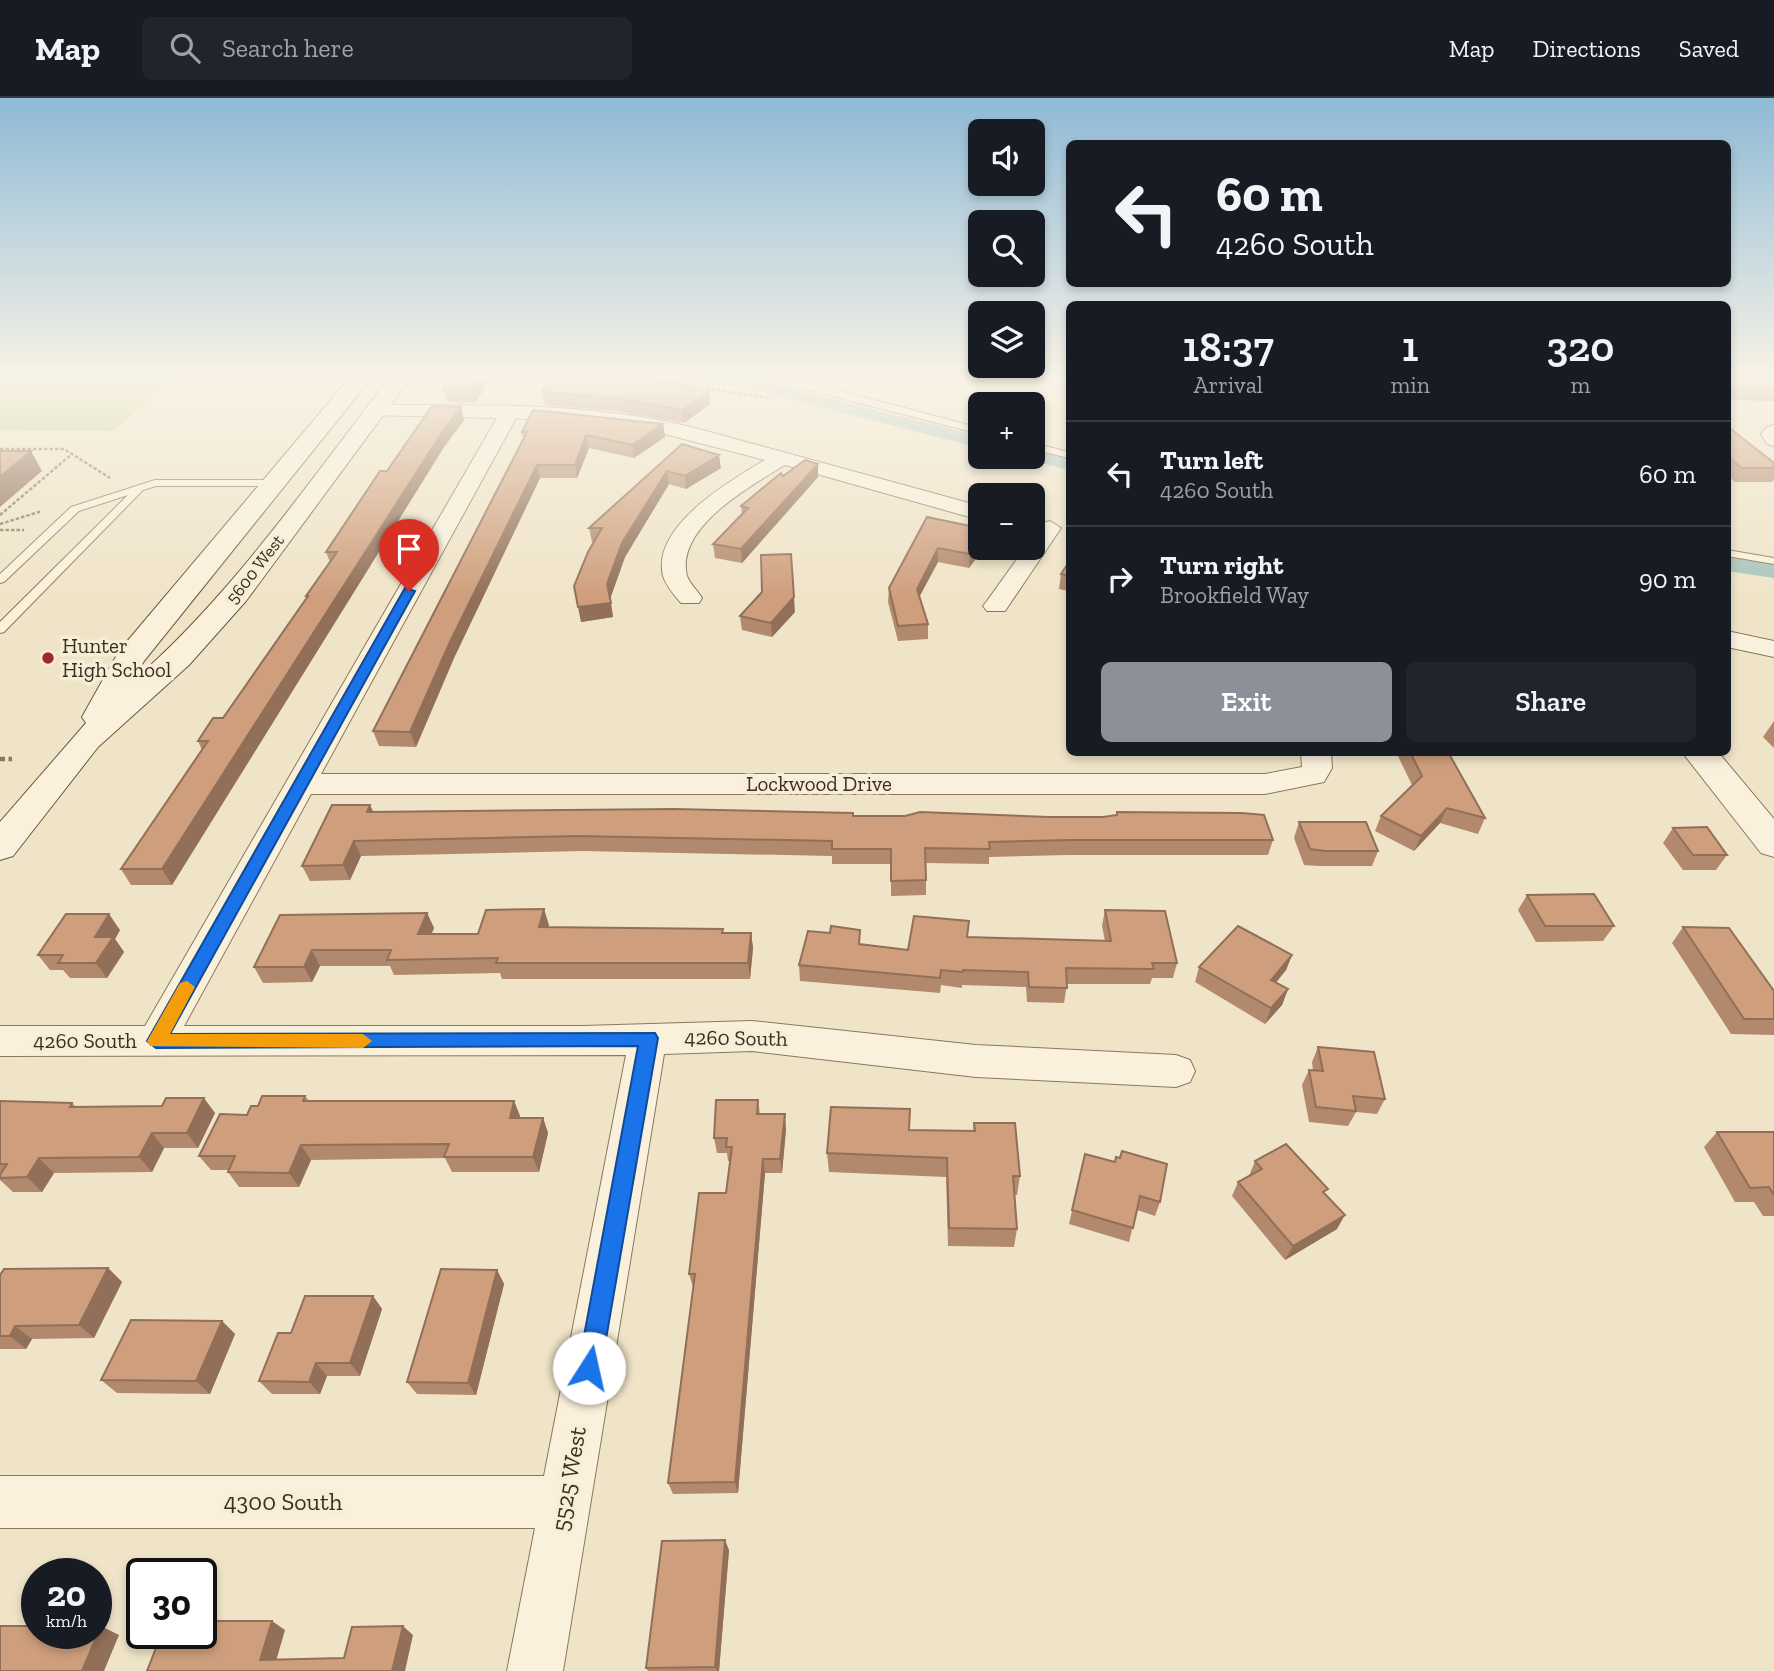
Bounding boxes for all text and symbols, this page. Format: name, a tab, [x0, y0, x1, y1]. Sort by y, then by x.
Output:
search box	[142, 17, 632, 80]
text: Map	[35, 29, 100, 68]
icon: search	[166, 29, 204, 67]
text: Search here	[222, 32, 354, 64]
text: Map	[1449, 34, 1495, 63]
text: Directions	[1533, 34, 1641, 63]
text: Saved	[1679, 34, 1739, 63]
map controls	[968, 119, 1045, 560]
button: sound	[968, 119, 1045, 196]
text: 60 m	[1216, 165, 1323, 224]
icon: left	[1101, 168, 1192, 259]
button: search	[968, 210, 1045, 287]
text: 4260 South	[1216, 225, 1374, 263]
button: layers	[968, 301, 1045, 378]
text: 18:37	[1183, 321, 1274, 372]
text: 1	[1402, 321, 1419, 372]
text: 320	[1546, 321, 1615, 372]
text: Arrival	[1194, 371, 1263, 399]
text: min	[1390, 371, 1430, 399]
text: m	[1571, 371, 1590, 399]
button: +	[968, 392, 1045, 469]
text: Turn left	[1160, 444, 1263, 476]
icon: left	[1101, 455, 1139, 493]
text: 60 m	[1639, 458, 1696, 490]
text: 4260 South	[1160, 476, 1273, 504]
button: −	[968, 483, 1045, 560]
pin	[379, 519, 439, 591]
street label: 5600 West	[221, 530, 289, 608]
icon: arrive	[390, 530, 428, 568]
text: Turn right	[1160, 549, 1283, 581]
icon: right	[1101, 560, 1139, 598]
text: 90 m	[1639, 563, 1696, 595]
text: Brookfield Way	[1160, 581, 1309, 609]
place label: Hunter High School	[62, 633, 172, 682]
marker: Hunter High School	[40, 650, 56, 666]
button: Exit	[1101, 662, 1392, 742]
button: Share	[1406, 662, 1696, 742]
street label: Lockwood Drive	[746, 771, 892, 796]
street label: 4260 South	[684, 1024, 788, 1051]
street label: 4260 South	[33, 1028, 137, 1053]
position arrow	[552, 1331, 626, 1405]
street label: 5525 West	[545, 1424, 592, 1534]
street label: 4300 South	[224, 1487, 343, 1516]
speed limit sign: 30	[126, 1558, 217, 1649]
text: 20	[47, 1573, 86, 1615]
text: km/h	[46, 1610, 87, 1632]

